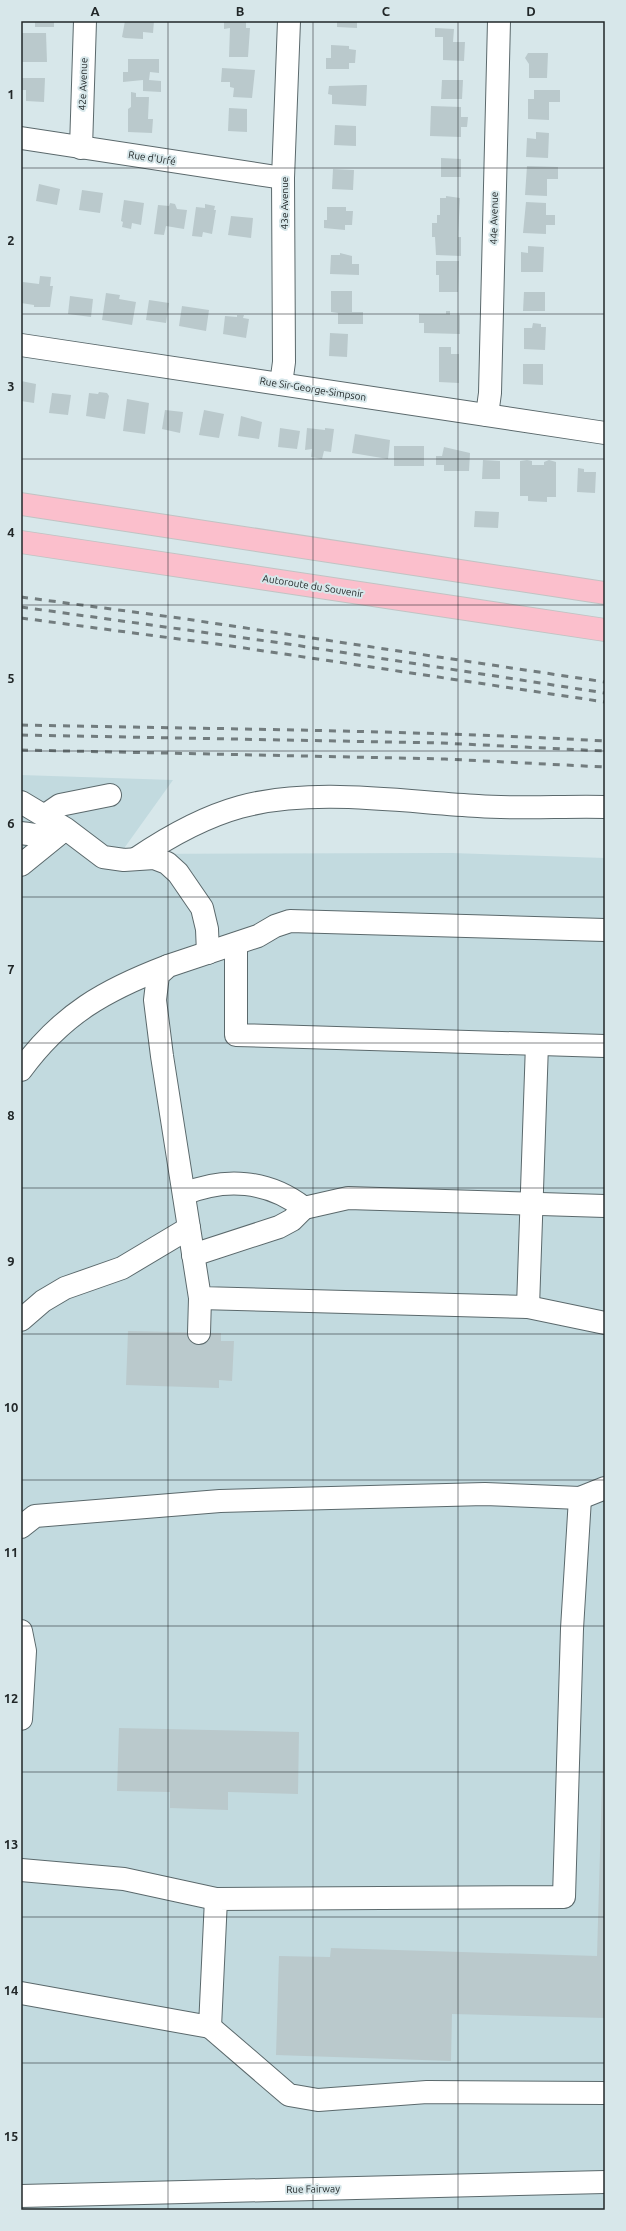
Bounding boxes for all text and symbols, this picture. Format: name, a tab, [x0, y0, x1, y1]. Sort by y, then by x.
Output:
text: A	[90, 4, 100, 18]
text: B	[236, 4, 245, 18]
text: C	[382, 4, 391, 18]
text: D	[526, 4, 536, 18]
street label: 42e Avenue	[77, 57, 89, 111]
text: 1	[7, 87, 15, 101]
street label: Rue d'Urfé	[127, 149, 177, 167]
street label: 43e Avenue	[279, 177, 290, 229]
street label: 44e Avenue	[488, 192, 500, 244]
text: 2	[7, 233, 15, 247]
street label: Rue Sir-George-Simpson	[259, 375, 367, 403]
text: 3	[7, 379, 15, 393]
text: 4	[7, 525, 15, 539]
street label: Autoroute du Souvenir	[262, 573, 364, 599]
text: 5	[7, 671, 15, 685]
text: 6	[7, 816, 15, 830]
text: 7	[7, 962, 15, 976]
text: 8	[7, 1108, 15, 1122]
text: 9	[7, 1254, 15, 1268]
text: 10	[4, 1400, 18, 1414]
text: 11	[4, 1545, 18, 1559]
text: 12	[4, 1691, 18, 1705]
text: 13	[4, 1837, 18, 1851]
text: 14	[4, 1983, 18, 1997]
text: 15	[4, 2129, 18, 2143]
street label: Rue Fairway	[286, 2183, 340, 2195]

